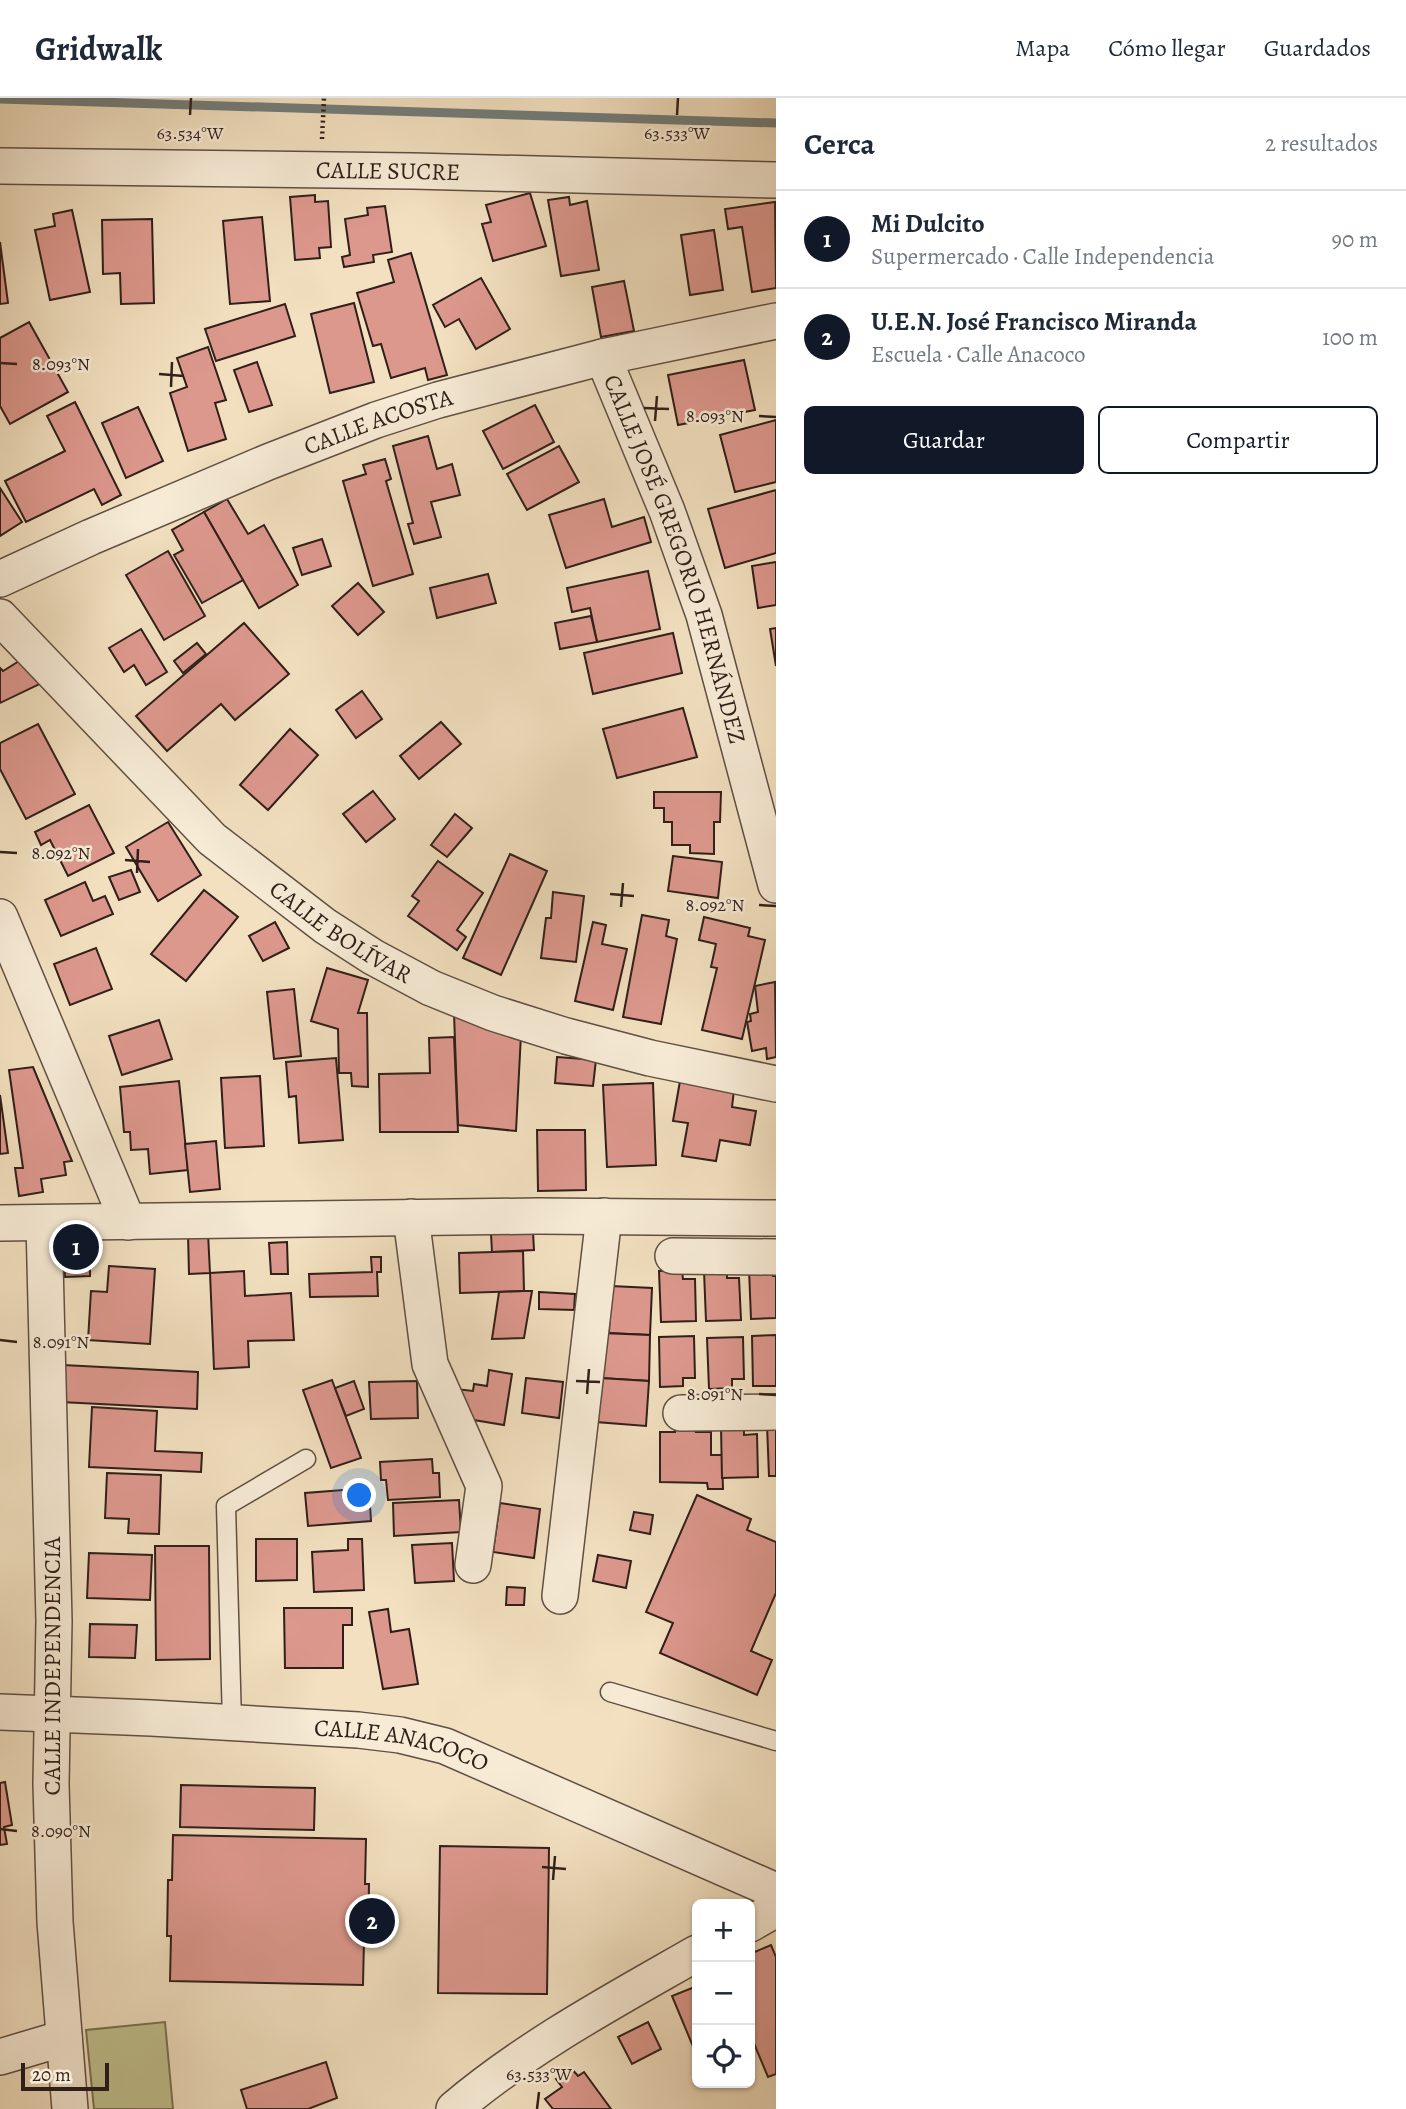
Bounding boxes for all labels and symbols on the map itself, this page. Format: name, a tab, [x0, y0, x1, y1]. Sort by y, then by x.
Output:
text: 63.534°W	[157, 121, 224, 145]
text: 63.533°W	[644, 121, 710, 145]
street label: CALLE SUCRE	[316, 154, 461, 188]
text: 8.093°N	[32, 352, 90, 376]
street label: CALLE JOSÉ GREGORIO HERNÁNDEZ	[596, 370, 754, 747]
street label: CALLE ACOSTA	[299, 381, 457, 463]
text: 8.093°N	[686, 404, 744, 428]
text: 8.092°N	[32, 841, 91, 865]
street label: CALLE BOLÍVAR	[263, 873, 418, 991]
text: 8.092°N	[686, 893, 745, 917]
pin: 1	[53, 1221, 99, 1273]
text: 8.091°N	[33, 1330, 89, 1354]
text: 8.091°N	[687, 1382, 743, 1406]
your location	[342, 1478, 376, 1512]
street label: CALLE INDEPENDENCIA	[36, 1536, 68, 1795]
street label: CALLE ANACOCO	[313, 1711, 494, 1779]
text: 8.090°N	[31, 1819, 91, 1843]
pin: 2	[349, 1895, 395, 1947]
scale bar	[21, 2060, 108, 2092]
text: 63.533°W	[506, 2062, 572, 2086]

